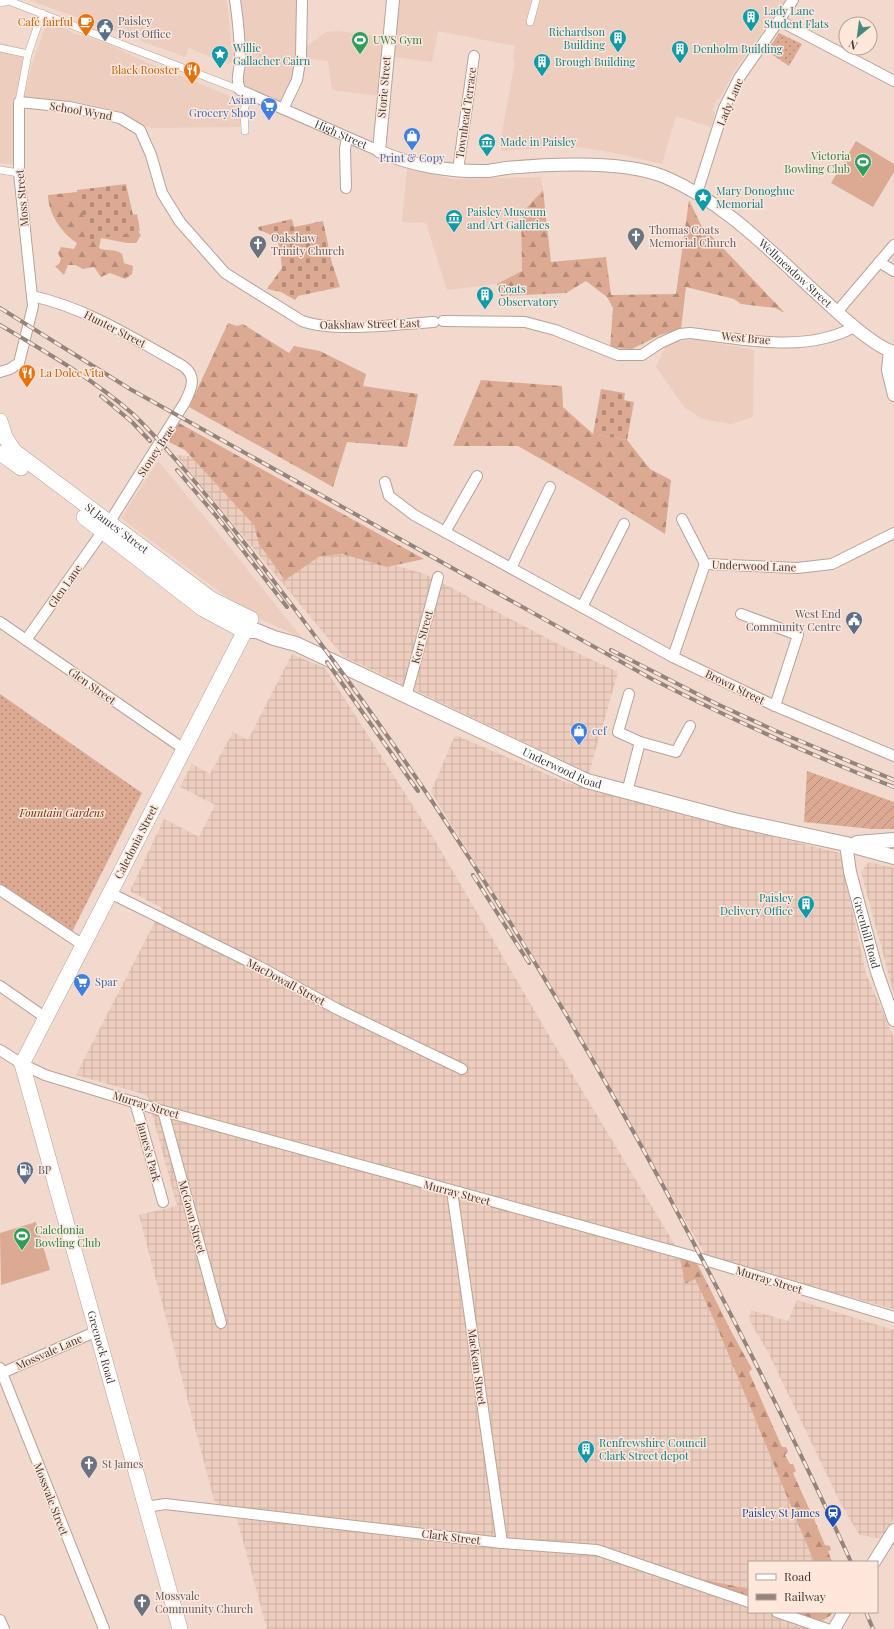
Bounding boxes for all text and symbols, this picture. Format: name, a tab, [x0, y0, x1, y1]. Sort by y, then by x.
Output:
place label: Lady Lane Student Flats	[764, 3, 829, 31]
building icon: Lady Lane Student Flats	[741, 7, 761, 32]
cafe icon: Café fairful	[76, 12, 96, 37]
place label: Paisley Post Office	[118, 13, 171, 41]
place label: Café fairful	[18, 14, 73, 29]
north arrow	[838, 16, 878, 56]
public building icon: Paisley Post Office	[95, 17, 115, 42]
place label: Richardson Building	[549, 24, 605, 52]
building icon: Richardson Building	[608, 28, 628, 53]
sports icon: UWS Gym	[350, 30, 370, 55]
place label: UWS Gym	[373, 32, 422, 47]
text: N	[846, 37, 860, 54]
building icon: Denholm Building	[670, 39, 690, 64]
place label: Willie Gallacher Cairn	[232, 40, 311, 68]
place label: Denholm Building	[693, 41, 783, 56]
place icon: Willie Gallacher Cairn	[210, 44, 230, 69]
building icon: Brough Building	[532, 52, 552, 77]
place label: Brough Building	[555, 54, 635, 69]
street label: Storie Street	[373, 55, 394, 118]
restaurant icon: Black Rooster	[182, 60, 202, 85]
place label: Black Rooster	[111, 62, 179, 77]
street label: Townhead Terrace	[452, 66, 479, 159]
street label: Lady Lane	[713, 75, 746, 128]
place label: Asian Grocery Shop	[189, 92, 256, 120]
supermarket icon: Asian Grocery Shop	[259, 96, 279, 121]
street label: School Wynd	[49, 98, 114, 124]
street label: High Street	[312, 116, 370, 152]
shop icon: Print & Copy	[402, 126, 422, 151]
museum icon: Made in Paisley	[477, 132, 497, 157]
place label: Made in Paisley	[500, 134, 577, 149]
place label: Victoria Bowling Club	[784, 148, 851, 176]
place label: Print & Copy	[380, 150, 445, 165]
sports icon: Victoria Bowling Club	[853, 152, 873, 177]
street label: Moss Street	[12, 169, 31, 227]
place label: Mary Donoghue Memorial	[716, 183, 795, 211]
place icon: Mary Donoghue Memorial	[693, 187, 713, 212]
place label: Paisley Museum and Art Galleries	[467, 204, 550, 232]
museum icon: Paisley Museum and Art Galleries	[444, 208, 464, 233]
place label: Thomas Coats Memorial Church	[649, 222, 737, 250]
church icon: Thomas Coats Memorial Church	[626, 226, 646, 251]
place label: Oakshaw Trinity Church	[271, 230, 345, 258]
church icon: Oakshaw Trinity Church	[248, 234, 268, 259]
street label: Wellmeadow Street	[755, 235, 836, 311]
place label: Coats Observatory	[498, 281, 559, 309]
building icon: Coats Observatory	[475, 285, 495, 310]
street label: Hunter Street	[82, 307, 149, 351]
street label: Oakshaw Street East	[320, 315, 420, 332]
street label: West Brae	[720, 328, 771, 347]
restaurant icon: La Dolce Vita	[17, 363, 37, 388]
place label: La Dolce Vita	[40, 365, 104, 380]
street label: Stoney Brae	[133, 422, 178, 479]
street label: St James' Street	[82, 499, 152, 557]
street label: Underwood Lane	[712, 557, 797, 574]
street label: Glen Lane	[44, 561, 85, 610]
place label: West End Community Centre	[746, 606, 842, 634]
street label: Kerr Street	[407, 608, 436, 665]
public building icon: West End Community Centre	[844, 610, 864, 635]
street label: Glen Street	[65, 664, 119, 708]
street label: Brown Street	[703, 666, 768, 708]
shop icon: cef	[569, 721, 589, 746]
place label: cef	[592, 723, 608, 738]
street label: Underwood Road	[520, 744, 604, 792]
street label: Caledonia Street	[110, 802, 161, 881]
park label: Fountain Gardens	[19, 805, 105, 820]
place label: Paisley Delivery Office	[720, 890, 793, 918]
building icon: Paisley Delivery Office	[796, 894, 816, 919]
street label: Greenhill Road	[850, 895, 884, 971]
street label: MacDowall Street	[244, 955, 328, 1009]
supermarket icon: Spar	[72, 972, 92, 997]
place label: Spar	[95, 974, 118, 989]
street label: Murray Street	[111, 1087, 181, 1122]
street label: James's Park	[134, 1119, 165, 1183]
fuel station icon: BP	[15, 1160, 35, 1185]
place label: BP	[38, 1162, 52, 1177]
street label: Murray Street	[422, 1176, 492, 1209]
street label: McGown Street	[175, 1178, 210, 1255]
place label: Caledonia Bowling Club	[35, 1222, 101, 1250]
sports icon: Caledonia Bowling Club	[12, 1226, 32, 1251]
street label: Murray Street	[734, 1262, 804, 1297]
street label: Greenock Road	[84, 1309, 119, 1386]
street label: MacKean Street	[465, 1328, 490, 1406]
street label: Mossvale Lane	[13, 1330, 85, 1373]
place label: Renfrewshire Council Clark Street depot	[599, 1435, 706, 1463]
building icon: Renfrewshire Council Clark Street depot	[576, 1439, 596, 1464]
church icon: St James	[79, 1454, 99, 1479]
place label: St James	[102, 1456, 144, 1471]
street label: Mossvale Street	[31, 1460, 72, 1538]
station icon: Paisley St James	[823, 1503, 843, 1528]
place label: Paisley St James	[742, 1505, 820, 1520]
street label: Clark Street	[421, 1525, 481, 1548]
legend	[748, 1561, 878, 1613]
text: Road	[784, 1568, 811, 1584]
place label: Mossvale Community Church	[155, 1588, 254, 1616]
text: Railway	[784, 1588, 826, 1604]
church icon: Mossvale Community Church	[132, 1592, 152, 1617]

